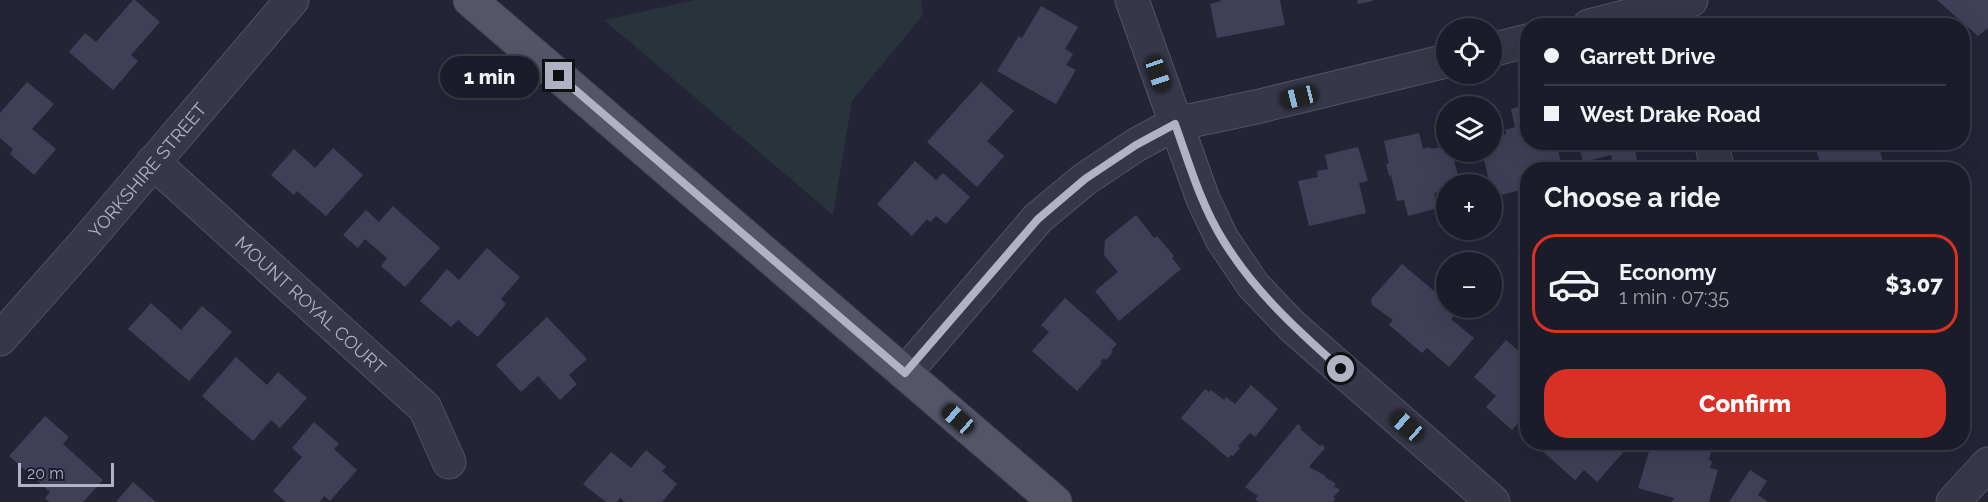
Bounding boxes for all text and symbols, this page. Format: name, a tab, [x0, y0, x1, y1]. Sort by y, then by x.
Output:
map controls	[1436, 18, 1502, 318]
button: locate	[1436, 18, 1502, 84]
text: Garrett Drive	[1580, 43, 1715, 69]
car	[1144, 54, 1172, 94]
callout: 1 min	[439, 55, 538, 97]
route end	[545, 62, 572, 89]
text: 1 min	[464, 65, 515, 89]
car	[1279, 84, 1319, 110]
button: layers	[1436, 96, 1502, 162]
street label: YORKSHIRE STREET	[84, 98, 210, 242]
text: West Drake Road	[1580, 101, 1761, 127]
button: +	[1436, 174, 1502, 240]
text: Choose a ride	[1544, 182, 1720, 213]
street label: MOUNT ROYAL COURT	[232, 232, 390, 378]
button: −	[1436, 252, 1502, 318]
icon: car	[1547, 257, 1601, 311]
text: Economy	[1619, 259, 1717, 285]
text: $3.07	[1885, 271, 1943, 297]
text: 1 min · 07:35	[1619, 285, 1729, 309]
route start	[1327, 355, 1354, 382]
button: Confirm	[1544, 369, 1946, 438]
car	[939, 400, 977, 438]
car	[1388, 407, 1426, 445]
scale bar	[18, 460, 114, 488]
text: 20 m	[27, 464, 64, 483]

